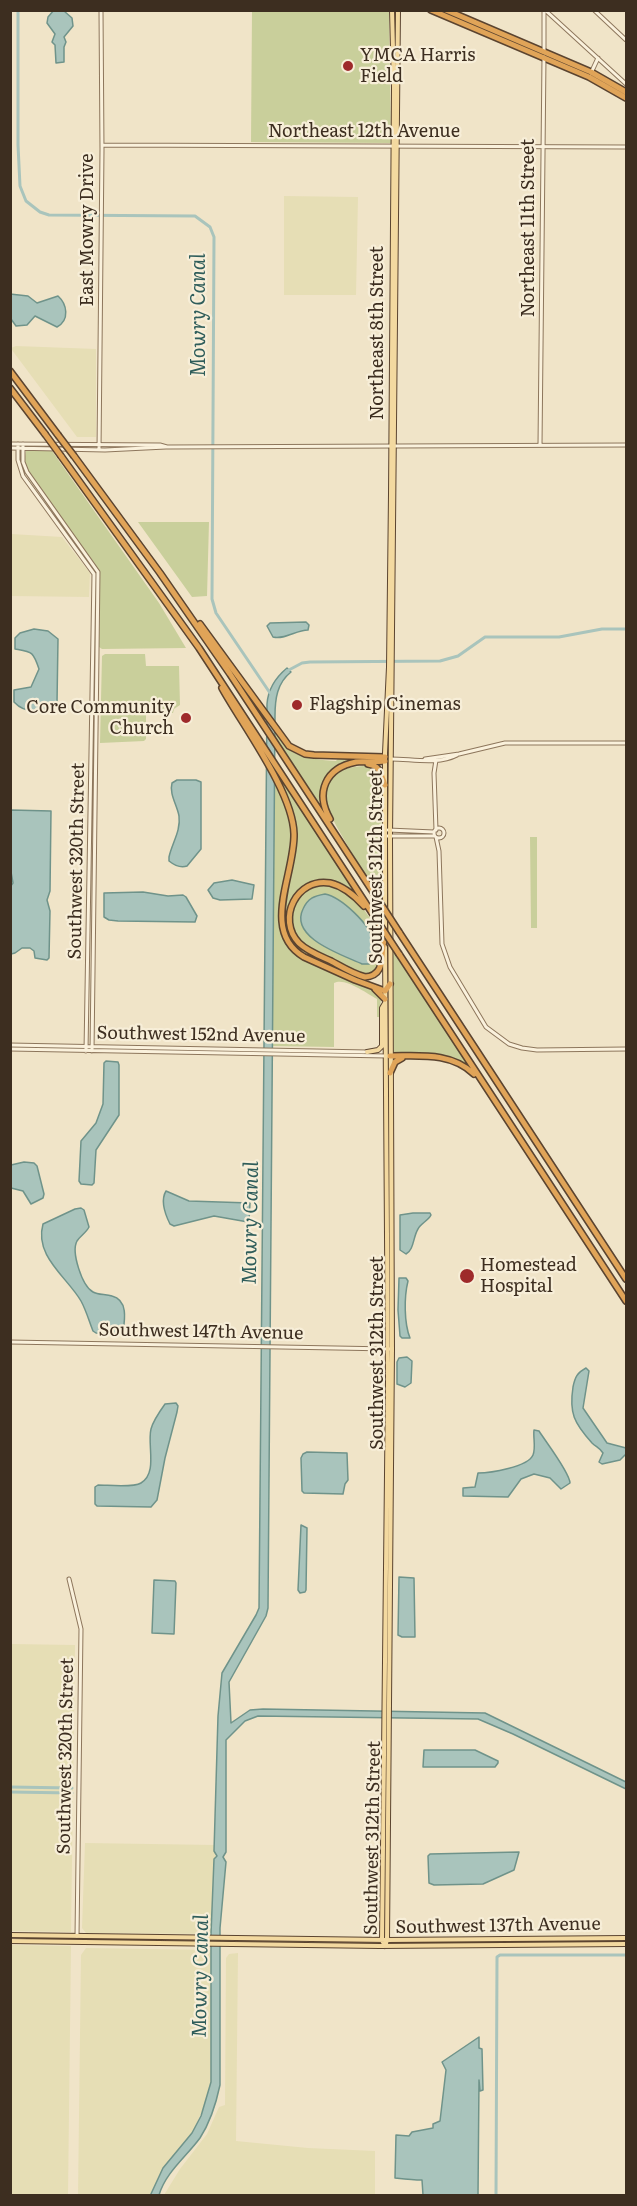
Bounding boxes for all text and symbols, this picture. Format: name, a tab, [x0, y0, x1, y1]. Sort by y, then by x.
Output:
place label: YMCA Harris Field	[360, 45, 475, 88]
marker: YMCA Harris Field	[341, 59, 355, 73]
street label: Northeast 12th Avenue	[268, 121, 460, 143]
street label: Northeast 11th Street	[518, 139, 540, 317]
street label: East Mowry Drive	[77, 153, 99, 307]
street label: Northeast 8th Street	[367, 246, 389, 420]
water label: Mowry Canal	[187, 253, 211, 377]
place label: Flagship Cinemas	[309, 694, 461, 716]
place label: Core Community Church	[26, 697, 174, 740]
marker: Flagship Cinemas	[290, 698, 304, 712]
marker: Core Community Church	[179, 711, 193, 725]
street label: Southwest 320th Street	[64, 762, 90, 960]
street label: Southwest 312th Street	[366, 770, 388, 964]
street label: Southwest 152nd Avenue	[96, 1022, 306, 1048]
water label: Mowry Canal	[238, 1161, 264, 1285]
place label: Homestead Hospital	[480, 1255, 577, 1298]
street label: Southwest 312th Street	[367, 1256, 389, 1450]
marker: Homestead Hospital	[458, 1267, 476, 1285]
street label: Southwest 147th Avenue	[98, 1319, 304, 1345]
street label: Southwest 320th Street	[53, 1657, 79, 1855]
street label: Southwest 312th Street	[361, 1741, 385, 1935]
street label: Southwest 137th Avenue	[395, 1913, 601, 1939]
water label: Mowry Canal	[188, 1914, 214, 2038]

